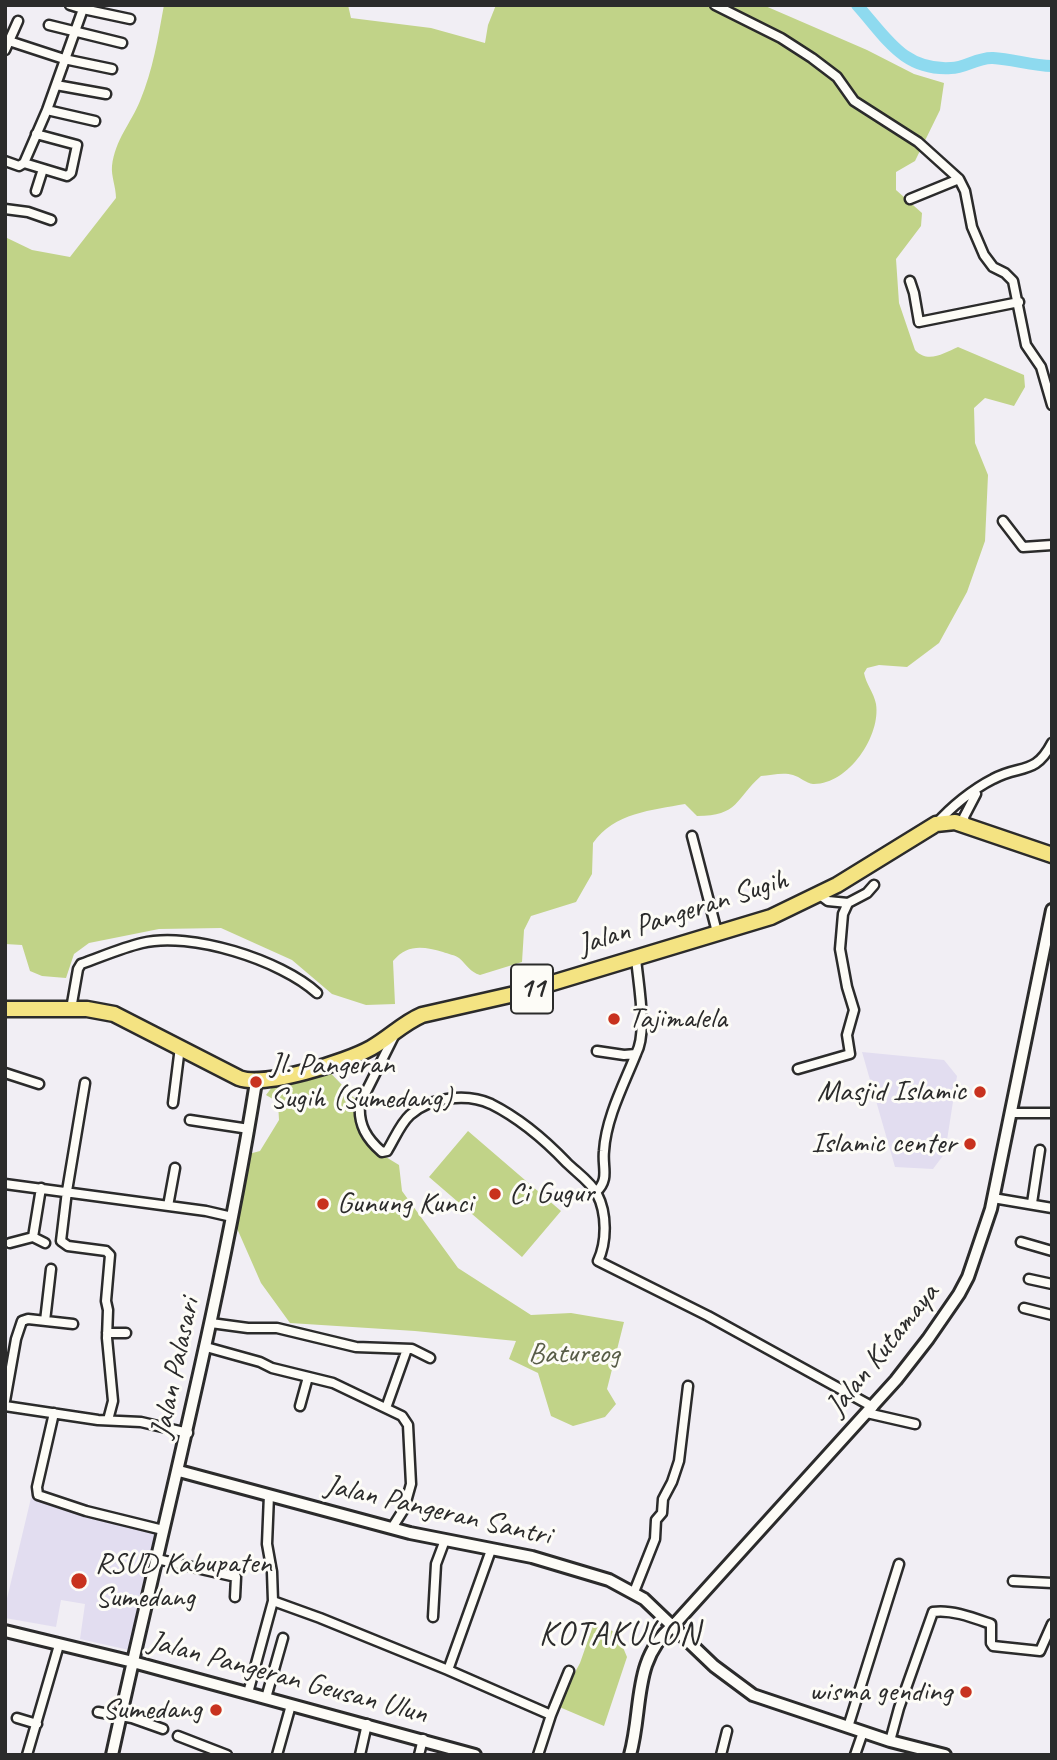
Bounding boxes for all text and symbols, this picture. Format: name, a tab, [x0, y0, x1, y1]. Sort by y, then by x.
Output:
street label: Jalan Pangeran Sugih	[574, 862, 792, 964]
road number: 11	[511, 964, 553, 1014]
place label: Tajimalela	[628, 1001, 727, 1037]
marker: Tajimalela	[606, 1011, 622, 1027]
place label: Jl. Pangeran Sugih (Sumedang)	[270, 1047, 452, 1118]
marker: Jl. Pangeran Sugih (Sumedang)	[248, 1074, 264, 1090]
place label: Masjid Islamic	[817, 1074, 966, 1110]
marker: Masjid Islamic	[972, 1084, 988, 1100]
place label: Islamic center	[811, 1126, 956, 1162]
marker: Islamic center	[962, 1136, 978, 1152]
place label: Ci Gugur	[509, 1176, 594, 1212]
place label: Gunung Kunci	[337, 1186, 473, 1222]
marker: Ci Gugur	[487, 1186, 503, 1202]
marker: Gunung Kunci	[315, 1196, 331, 1212]
street label: Jalan Kutamaya	[819, 1276, 947, 1424]
street label: Jalan Palasari	[144, 1295, 208, 1441]
park label: Batureog	[528, 1336, 620, 1372]
street label: Jalan Pangeran Santri	[322, 1468, 554, 1554]
place label: RSUD Kabupaten Sumedang	[95, 1546, 272, 1616]
marker: RSUD Kabupaten Sumedang	[69, 1571, 89, 1591]
district label: KOTAKULON	[541, 1615, 699, 1655]
street label: Jalan Pangeran Geusan Ulun	[145, 1623, 431, 1733]
place label: wisma gending	[809, 1674, 952, 1710]
marker: wisma gending	[958, 1684, 974, 1700]
place label: Sumedang	[102, 1692, 202, 1728]
marker: Sumedang	[208, 1702, 224, 1718]

